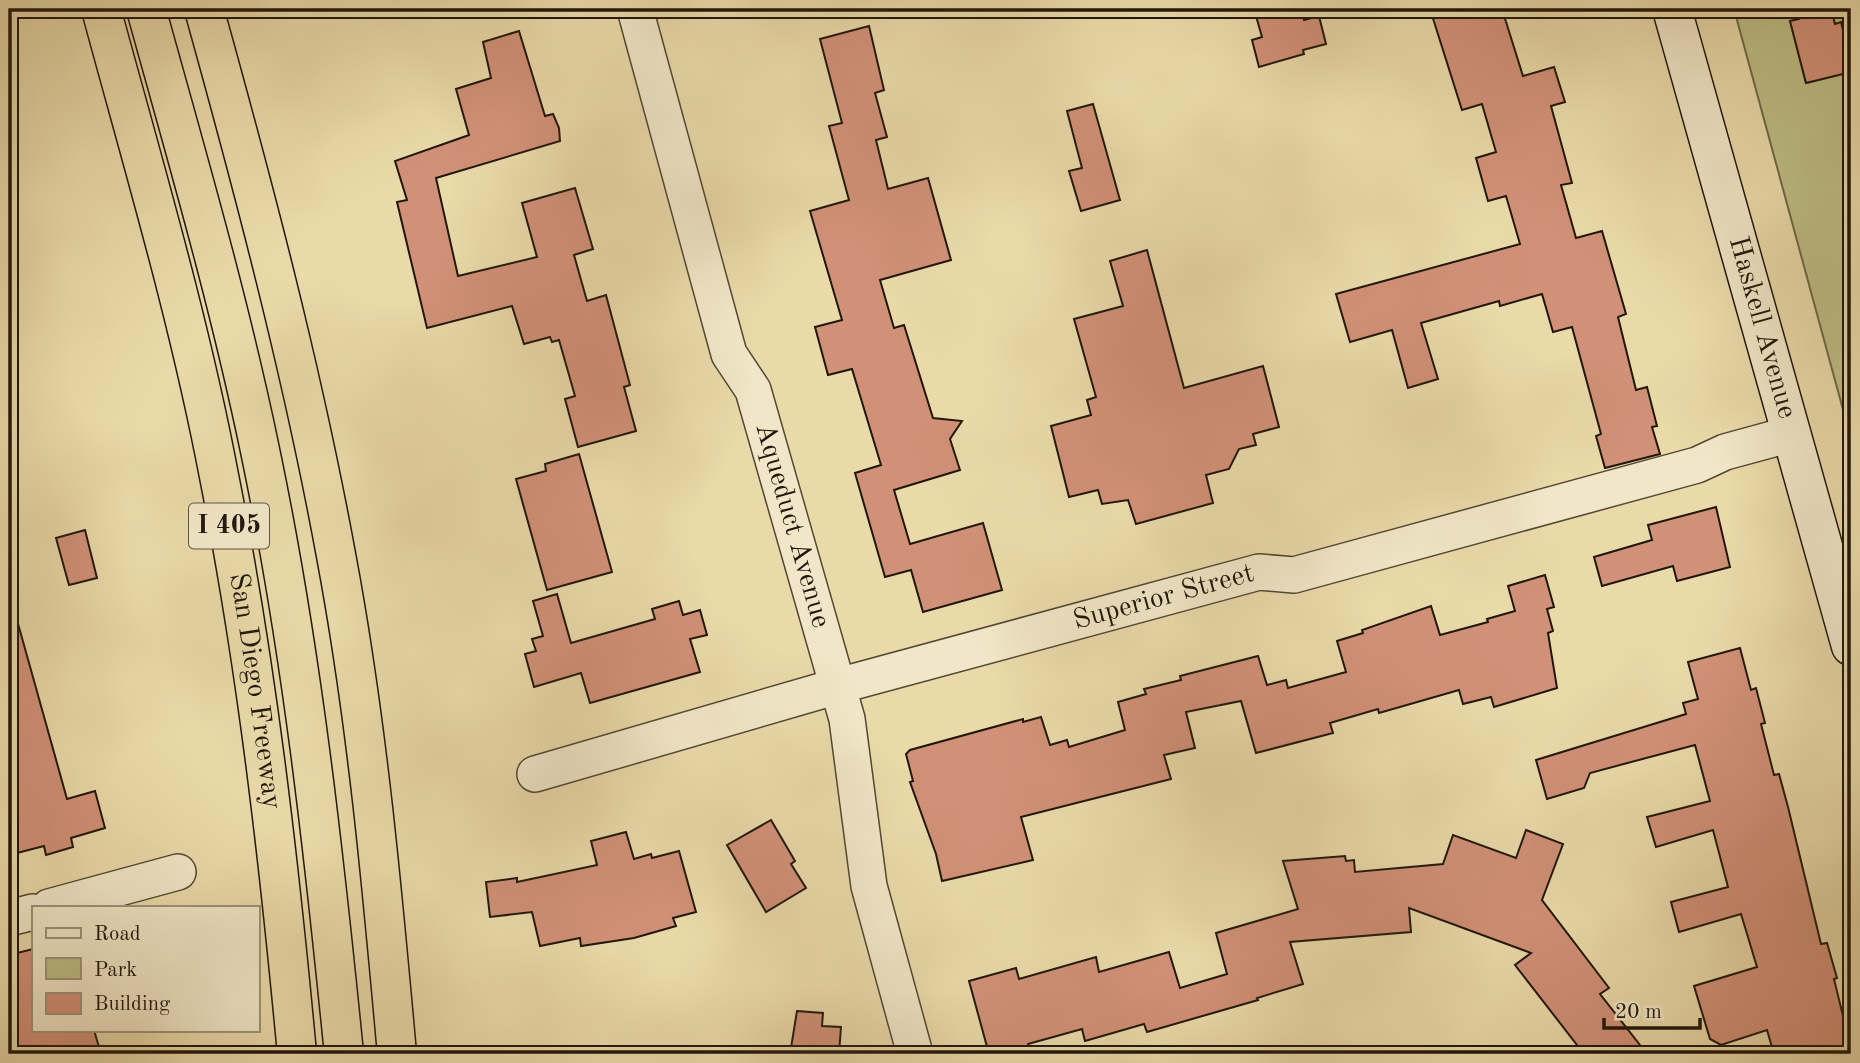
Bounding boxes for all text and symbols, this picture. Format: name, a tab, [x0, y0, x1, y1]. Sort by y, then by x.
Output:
street label: Haskell Avenue	[1723, 234, 1800, 422]
street label: Aqueduct Avenue	[749, 420, 834, 631]
road number: I 405	[189, 504, 269, 548]
street label: Superior Street	[1070, 560, 1257, 636]
street label: San Diego Freeway	[223, 571, 285, 811]
legend	[32, 906, 259, 1032]
text: Road	[94, 924, 141, 945]
text: Park	[94, 960, 137, 981]
scale bar	[1604, 986, 1701, 1030]
text: Building	[94, 994, 171, 1015]
text: 20 m	[1615, 1002, 1662, 1023]

